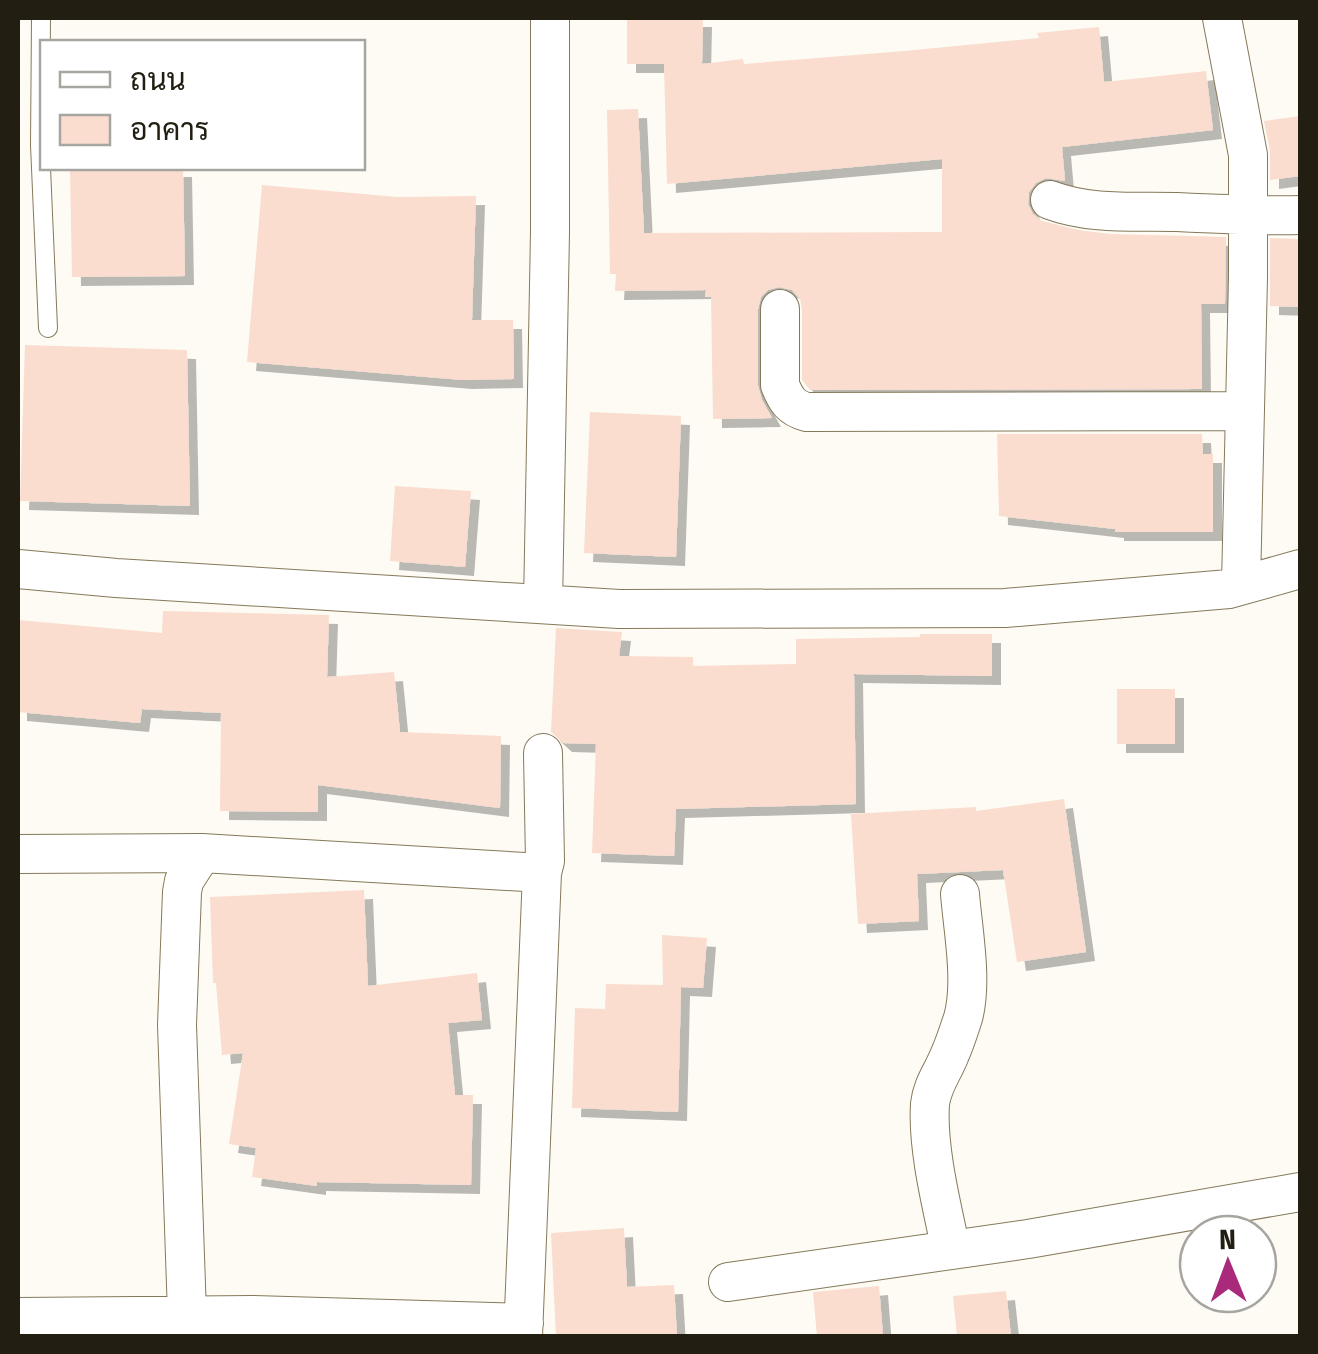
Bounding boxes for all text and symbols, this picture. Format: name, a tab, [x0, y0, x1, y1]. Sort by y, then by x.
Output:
legend	[40, 40, 365, 170]
text: ถนน	[130, 62, 186, 98]
text: อาคาร	[130, 112, 209, 148]
north arrow	[1178, 1214, 1278, 1314]
text: N	[1219, 1223, 1236, 1256]

